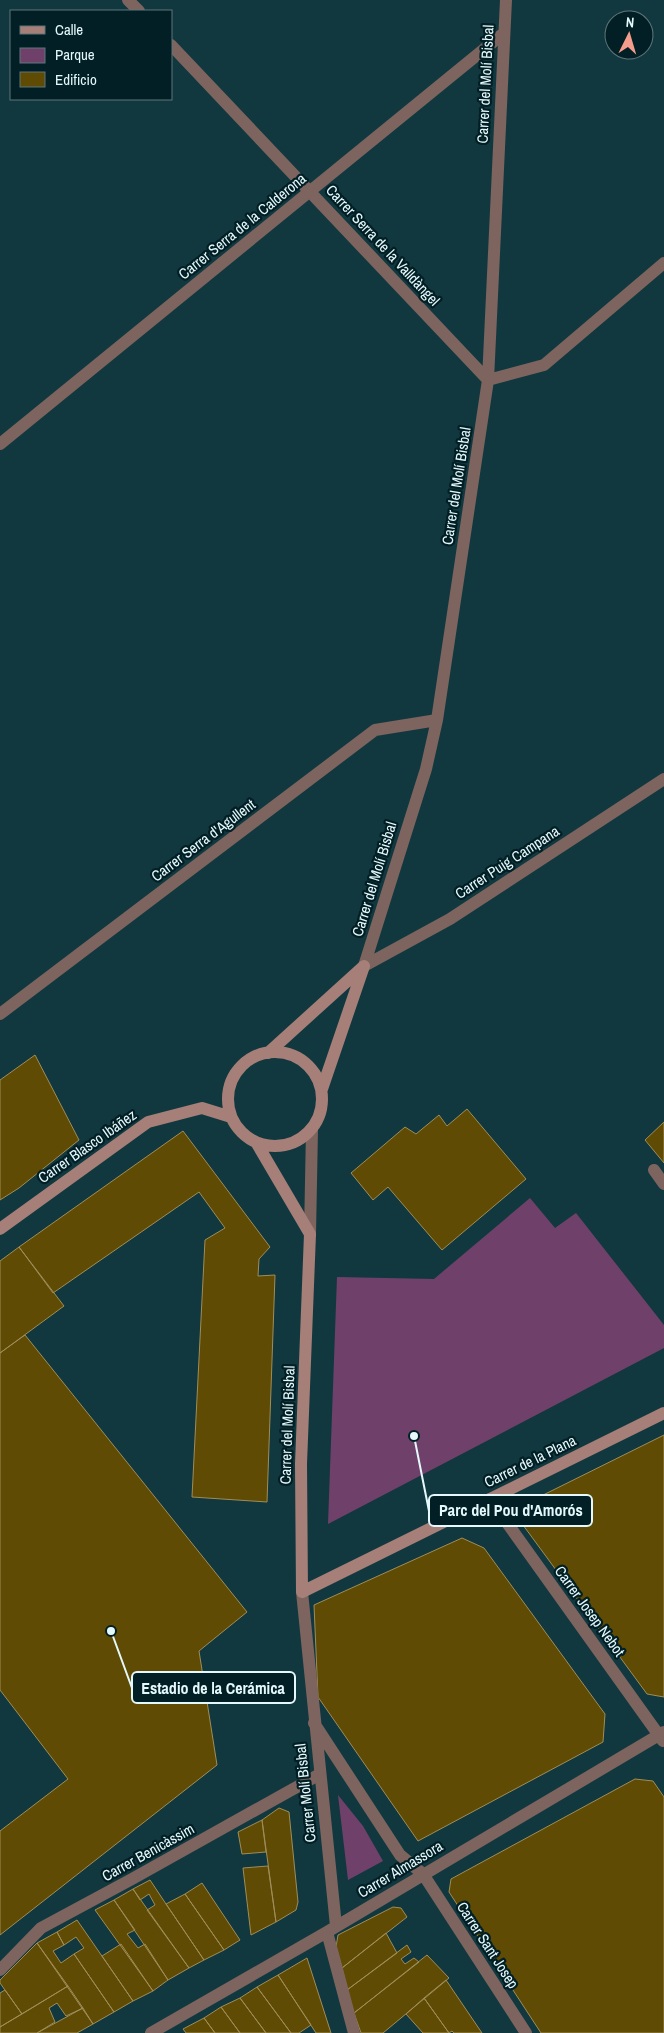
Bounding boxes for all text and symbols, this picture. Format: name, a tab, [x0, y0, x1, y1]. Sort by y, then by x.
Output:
legend	[10, 10, 172, 100]
north arrow	[604, 10, 654, 60]
text: N	[625, 13, 635, 31]
text: Calle	[55, 19, 83, 40]
street label: Carrer del Molí Bisbal	[471, 24, 499, 144]
text: Parque	[55, 44, 95, 65]
text: Edificio	[55, 69, 97, 90]
street label: Carrer Serra de la Calderona	[174, 168, 310, 284]
street label: Carrer Serra de la Valldàngel	[321, 180, 445, 310]
street label: Carrer del Molí Bisbal	[436, 426, 476, 546]
street label: Carrer Serra d'Agullent	[147, 794, 260, 886]
street label: Carrer del Molí Bisbal	[347, 819, 401, 939]
street label: Carrer Puig Campana	[451, 820, 563, 904]
street label: Carrer Blasco Ibáñez	[34, 1104, 140, 1188]
street label: Carrer del Molí Bisbal	[274, 1365, 300, 1485]
street label: Carrer de la Plana	[481, 1430, 580, 1492]
callout: Parc del Pou d'Amorós	[429, 1495, 592, 1526]
text: Parc del Pou d'Amorós	[439, 1499, 583, 1521]
street label: Carrer Josep Nebot	[550, 1561, 630, 1661]
callout: Estadio de la Cerámica	[132, 1672, 295, 1703]
text: Estadio de la Cerámica	[141, 1677, 286, 1699]
street label: Carrer Molí Bisbal	[289, 1743, 321, 1843]
street label: Carrer Benicàssim	[98, 1818, 198, 1886]
street label: Carrer Almassora	[354, 1835, 447, 1903]
street label: Carrer Sant Josep	[452, 1897, 524, 1993]

